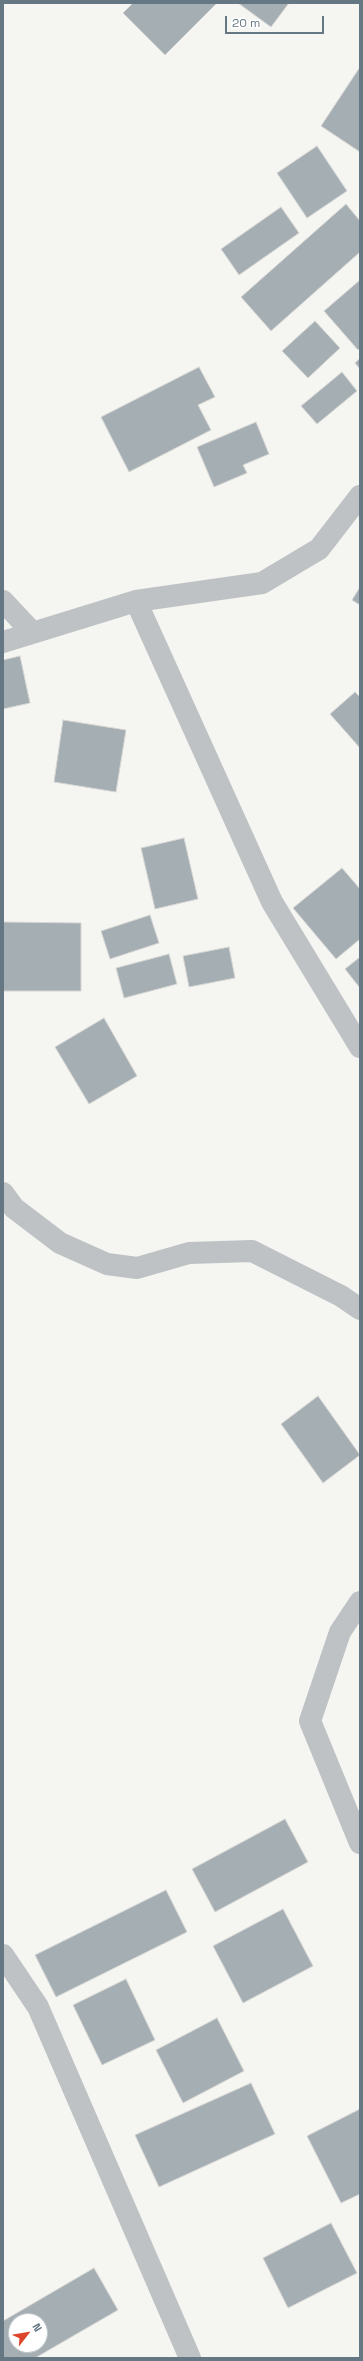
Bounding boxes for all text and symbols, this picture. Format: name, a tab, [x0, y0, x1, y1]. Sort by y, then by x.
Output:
scale bar	[227, 8, 326, 34]
text: 20 m	[232, 15, 260, 31]
north arrow	[8, 2313, 48, 2353]
text: N	[30, 2321, 45, 2334]

